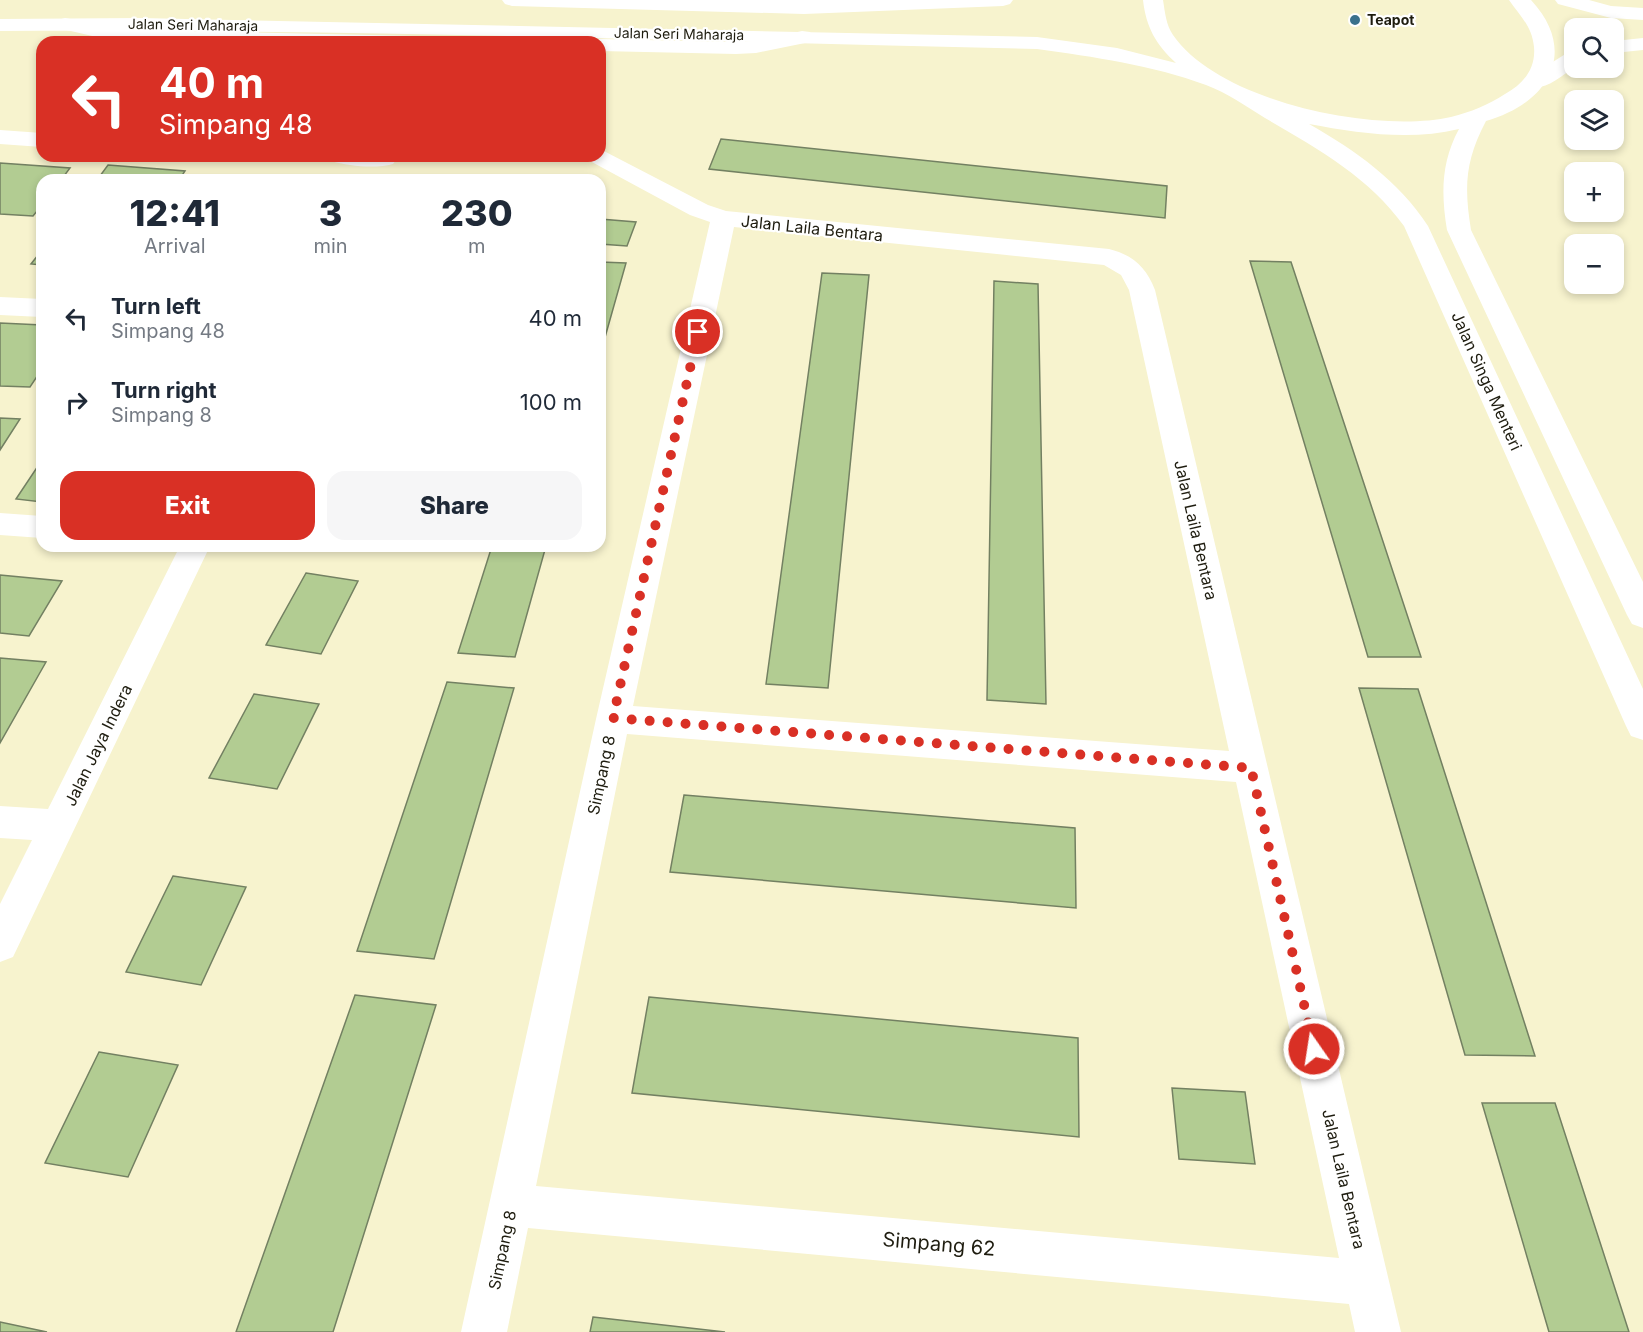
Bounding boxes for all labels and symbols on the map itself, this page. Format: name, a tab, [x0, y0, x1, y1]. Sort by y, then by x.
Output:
place label: Teapot	[1367, 11, 1414, 28]
marker: Teapot	[1348, 13, 1362, 27]
street label: Jalan Seri Maharaja	[128, 15, 258, 34]
street label: Jalan Seri Maharaja	[614, 24, 744, 43]
street label: Jalan Laila Bentara	[740, 211, 884, 245]
pin	[672, 306, 723, 357]
street label: Jalan Singa Menteri	[1447, 309, 1527, 453]
street label: Jalan Laila Bentara	[1170, 458, 1222, 602]
street label: Jalan Jaya Indera	[60, 681, 136, 809]
street label: Simpang 8	[583, 733, 619, 817]
position arrow	[1282, 1017, 1346, 1081]
street label: Jalan Laila Bentara	[1318, 1107, 1370, 1251]
street label: Simpang 8	[484, 1208, 520, 1292]
street label: Simpang 62	[882, 1227, 996, 1261]

